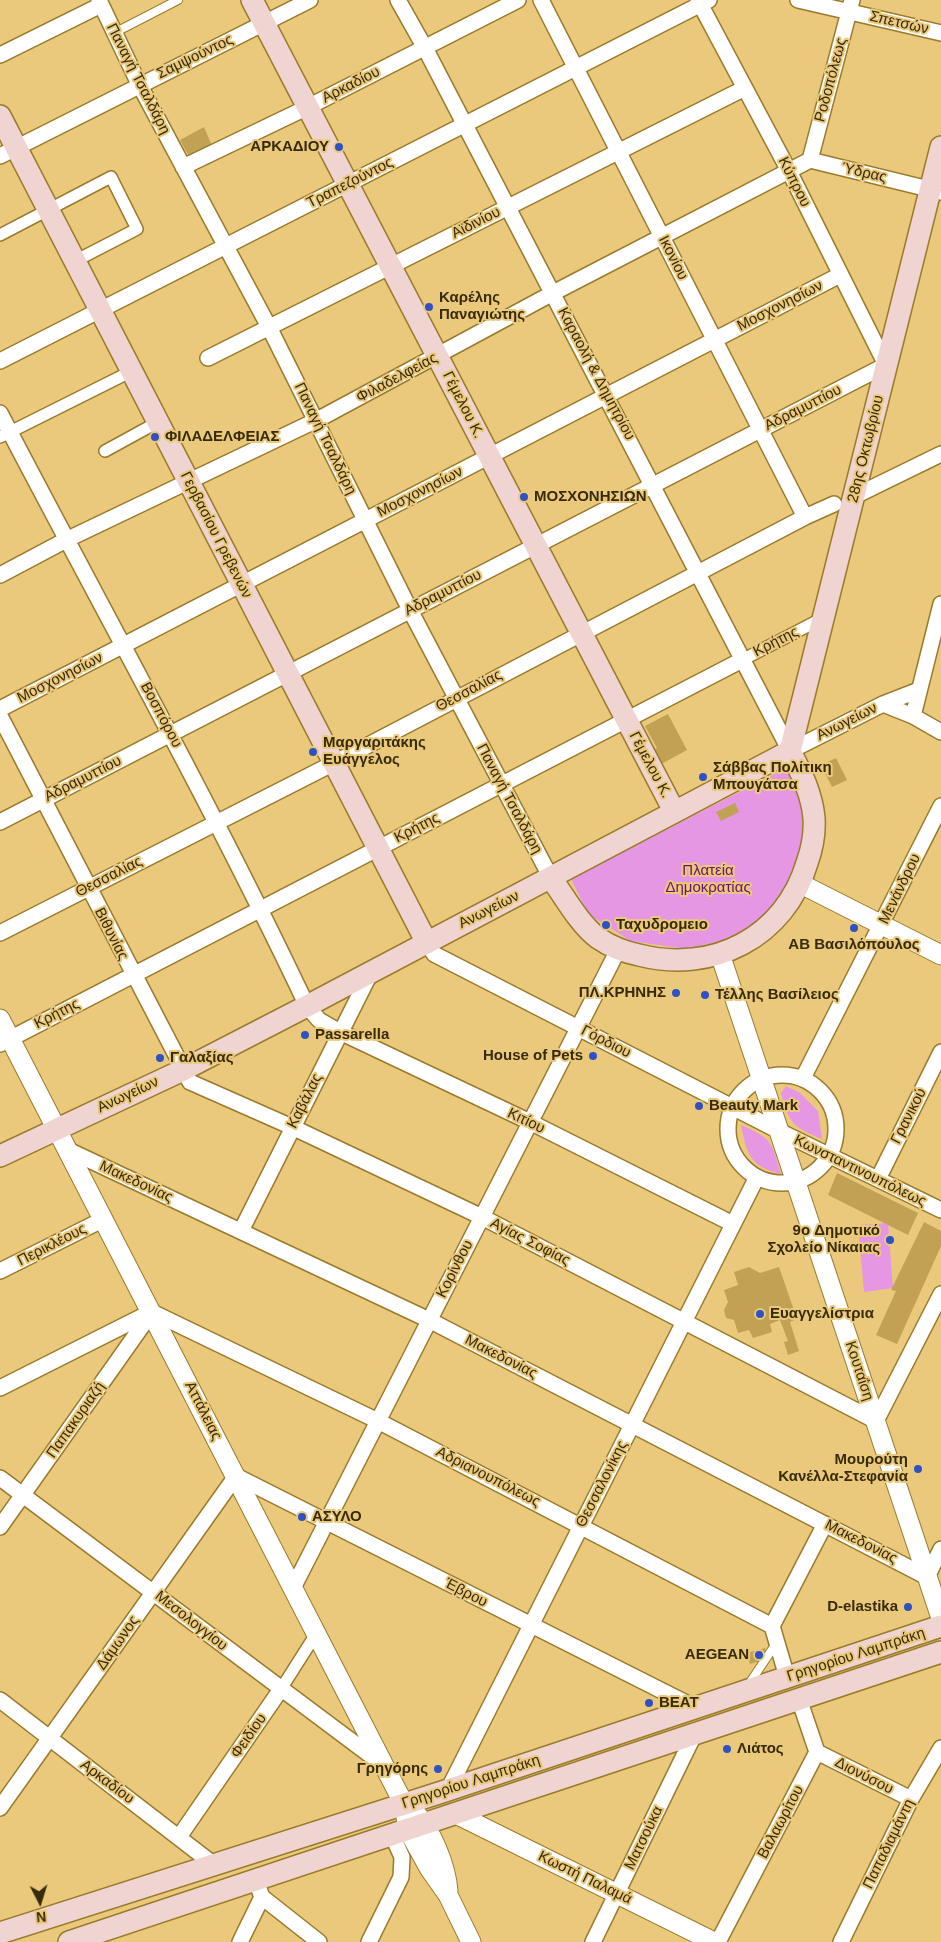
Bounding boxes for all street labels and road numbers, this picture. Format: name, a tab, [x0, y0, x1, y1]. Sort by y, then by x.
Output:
street label: Σπετσών	[868, 8, 930, 38]
street label: Παναγή Τσαλδάρη	[102, 20, 174, 138]
street label: Σαμψούντος	[154, 31, 236, 83]
street label: Ροδοπόλεως	[811, 36, 851, 124]
street label: Αρκαδίου	[319, 63, 383, 107]
street label: Τραπεζούντος	[304, 154, 396, 212]
street label: Κύπρου	[774, 154, 814, 210]
street label: Ύδρας	[840, 159, 888, 187]
street label: Αϊδινίου	[449, 203, 503, 243]
street label: Ικονίου	[654, 233, 692, 283]
street label: Μοσχονησίων	[734, 277, 826, 335]
street label: Καραολή & Δημητρίου	[553, 305, 639, 443]
street label: Φιλαδελφείας	[353, 349, 441, 407]
street label: Γέμελου Κ.	[439, 369, 487, 441]
street label: Παναγή Τσαλδάρη	[290, 380, 360, 498]
street label: Αδραμυττίου	[761, 381, 845, 435]
street label: 28ης Οκτωβρίου	[844, 393, 888, 505]
street label: Μοσχονησίων	[374, 463, 466, 521]
street label: Γερβασίου Γρεβενών	[176, 469, 256, 601]
street label: Αδραμυττίου	[401, 566, 485, 620]
street label: Κρήτης	[750, 623, 802, 661]
street label: Μοσχονησίων	[14, 649, 106, 707]
street label: Θεσσαλίας	[433, 666, 505, 716]
street label: Βοσπόρου	[136, 679, 186, 751]
street label: Ανωγείων	[814, 699, 880, 745]
street label: Γέμελου Κ.	[625, 729, 675, 801]
street label: Παναγή Τσαλδάρη	[472, 741, 546, 857]
street label: Αδραμυττίου	[41, 752, 125, 806]
street label: Κρήτης	[391, 809, 443, 847]
street label: Μενάνδρου	[875, 851, 925, 927]
street label: Θεσσαλίας	[73, 853, 145, 901]
street label: Ανωγείων	[456, 887, 522, 933]
street label: Βιθυνίας	[90, 905, 132, 963]
street label: Κρήτης	[31, 995, 83, 1033]
street label: Γόρδιου	[578, 1022, 634, 1062]
street label: Καβάλας	[284, 1071, 326, 1131]
street label: Ανωγείων	[94, 1073, 162, 1117]
street label: Γρανικού	[887, 1085, 931, 1147]
street label: Κιτίου	[504, 1104, 548, 1138]
street label: Κωνσταντινουπόλεως	[791, 1131, 929, 1211]
street label: Μακεδονίας	[96, 1157, 176, 1207]
street label: Αγίας Σοφίας	[487, 1214, 573, 1270]
street label: Περικλέους	[15, 1220, 89, 1270]
street label: Κορίνθου	[433, 1237, 477, 1301]
street label: Μακεδονίας	[462, 1331, 540, 1383]
street label: Κουταΐση	[841, 1339, 877, 1403]
street label: Παπακυριαζή	[43, 1378, 109, 1462]
street label: Αττάλειας	[181, 1379, 225, 1443]
street label: Θεσσαλονίκης	[572, 1438, 632, 1530]
street label: Αδριανουπόλεως	[433, 1443, 543, 1511]
street label: Μακεδονίας	[822, 1516, 900, 1568]
street label: Έβρου	[442, 1575, 490, 1611]
street label: Μεσολογγίου	[151, 1587, 231, 1655]
street label: Δάμωνος	[93, 1612, 143, 1674]
street label: Γρηγορίου Λαμπράκη	[785, 1624, 927, 1686]
street label: Φειδίου	[227, 1710, 271, 1762]
street label: Γρηγορίου Λαμπράκη	[400, 1751, 542, 1813]
street label: Διονύσου	[832, 1754, 896, 1798]
street label: Αρκαδίου	[77, 1756, 137, 1808]
street label: Βαλαωρίτου	[754, 1782, 808, 1862]
street label: Παπαδιαμάντη	[859, 1796, 919, 1892]
street label: Ματσούκα	[621, 1803, 667, 1873]
street label: Κωστή Παλαμά	[535, 1848, 635, 1908]

